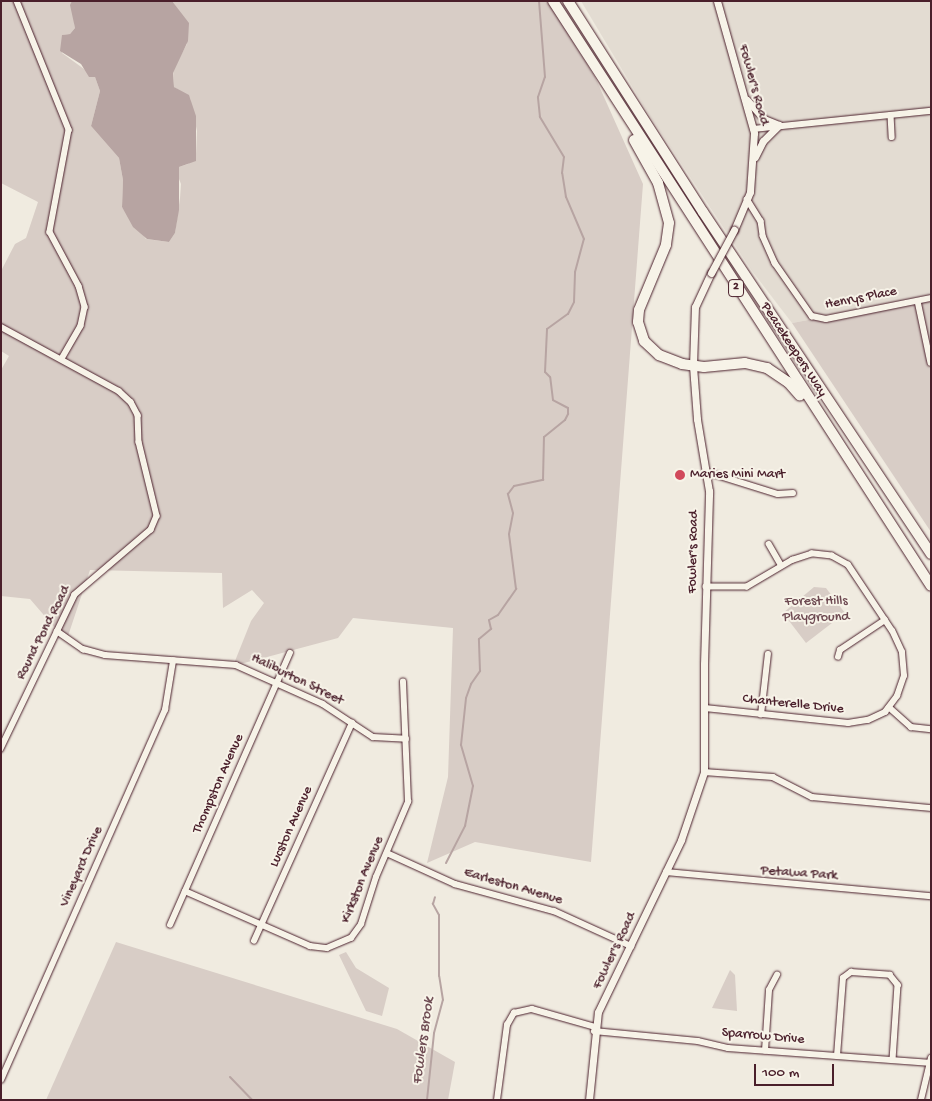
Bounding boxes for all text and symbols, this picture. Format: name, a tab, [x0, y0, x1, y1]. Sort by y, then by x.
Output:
street label: Fowler's Road	[734, 43, 772, 127]
road number: 2	[727, 278, 745, 298]
street label: Henrys Place	[824, 284, 898, 314]
street label: Peacekeepers Way	[756, 300, 830, 400]
place label: Maries Mini Mart	[690, 467, 785, 483]
marker: Maries Mini Mart	[674, 469, 686, 481]
street label: Fowler's Road	[685, 510, 703, 594]
street label: Round Pond Road	[13, 583, 75, 683]
park label: Forest Hills Playground	[782, 594, 850, 626]
street label: Haliburton Street	[248, 650, 346, 710]
street label: Chanterelle Drive	[741, 691, 845, 719]
street label: Thompston Avenue	[190, 732, 248, 836]
street label: Lucston Avenue	[267, 784, 317, 870]
street label: Vineyard Drive	[57, 824, 107, 910]
street label: Kirkston Avenue	[338, 834, 388, 926]
street label: Petawa Park	[760, 863, 838, 885]
street label: Earleston Avenue	[462, 865, 564, 909]
street label: Fowler's Road	[589, 910, 641, 992]
water label: Fowlers Brook	[409, 996, 439, 1086]
street label: Sparrow Drive	[721, 1025, 805, 1049]
scale bar	[757, 1054, 837, 1086]
text: 100 m	[762, 1064, 799, 1082]

